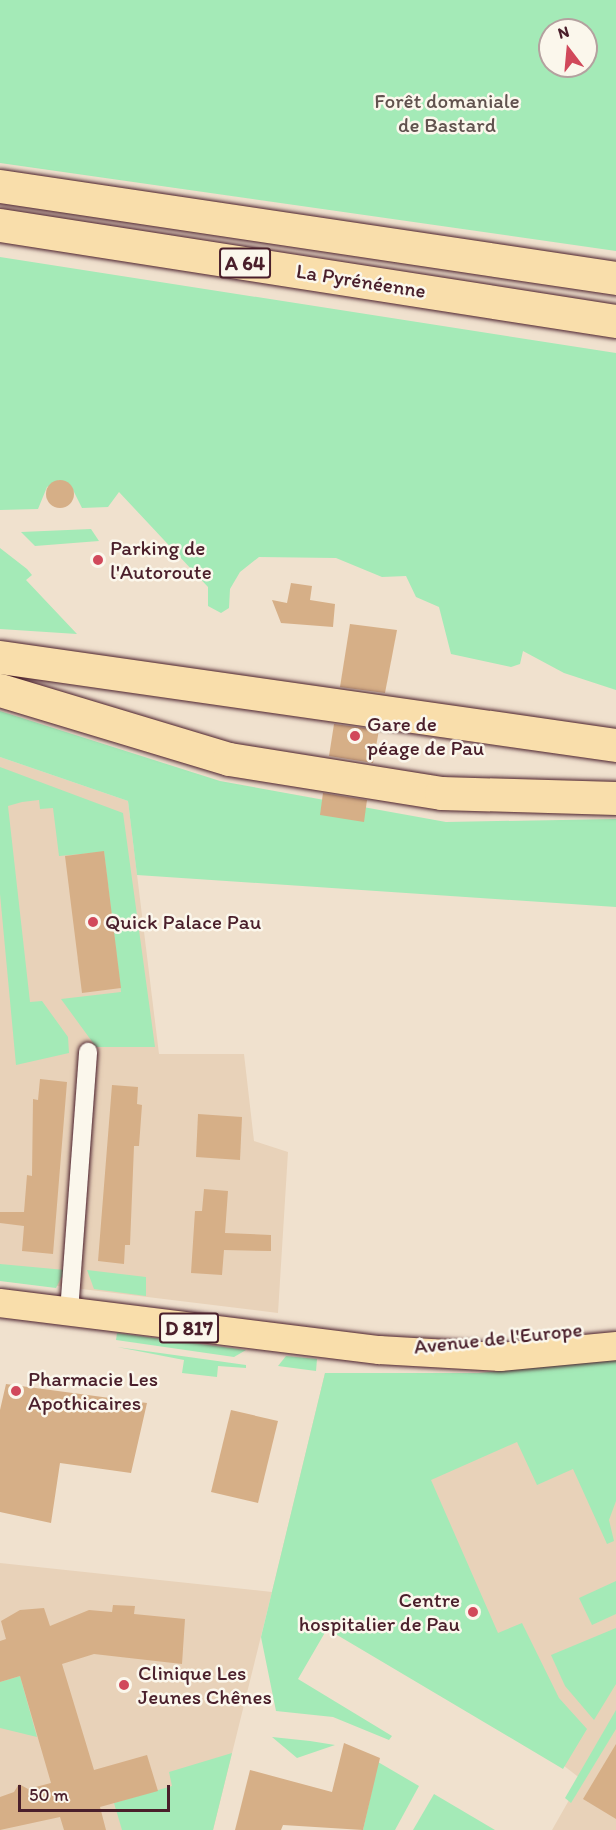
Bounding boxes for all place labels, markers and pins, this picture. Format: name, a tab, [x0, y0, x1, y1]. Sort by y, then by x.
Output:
place label: Parking de l'Autoroute	[110, 535, 212, 585]
marker: Parking de l'Autoroute	[91, 553, 105, 567]
place label: Gare de péage de Pau	[367, 711, 484, 761]
marker: Gare de péage de Pau	[348, 729, 362, 743]
place label: Quick Palace Pau	[105, 909, 259, 935]
marker: Quick Palace Pau	[86, 915, 100, 929]
place label: Pharmacie Les Apothicaires	[28, 1366, 158, 1416]
marker: Pharmacie Les Apothicaires	[9, 1384, 23, 1398]
place label: Centre hospitalier de Pau	[299, 1587, 460, 1637]
marker: Centre hospitalier de Pau	[464, 1603, 482, 1621]
place label: Clinique Les Jeunes Chênes	[138, 1660, 271, 1710]
marker: Clinique Les Jeunes Chênes	[115, 1676, 133, 1694]

